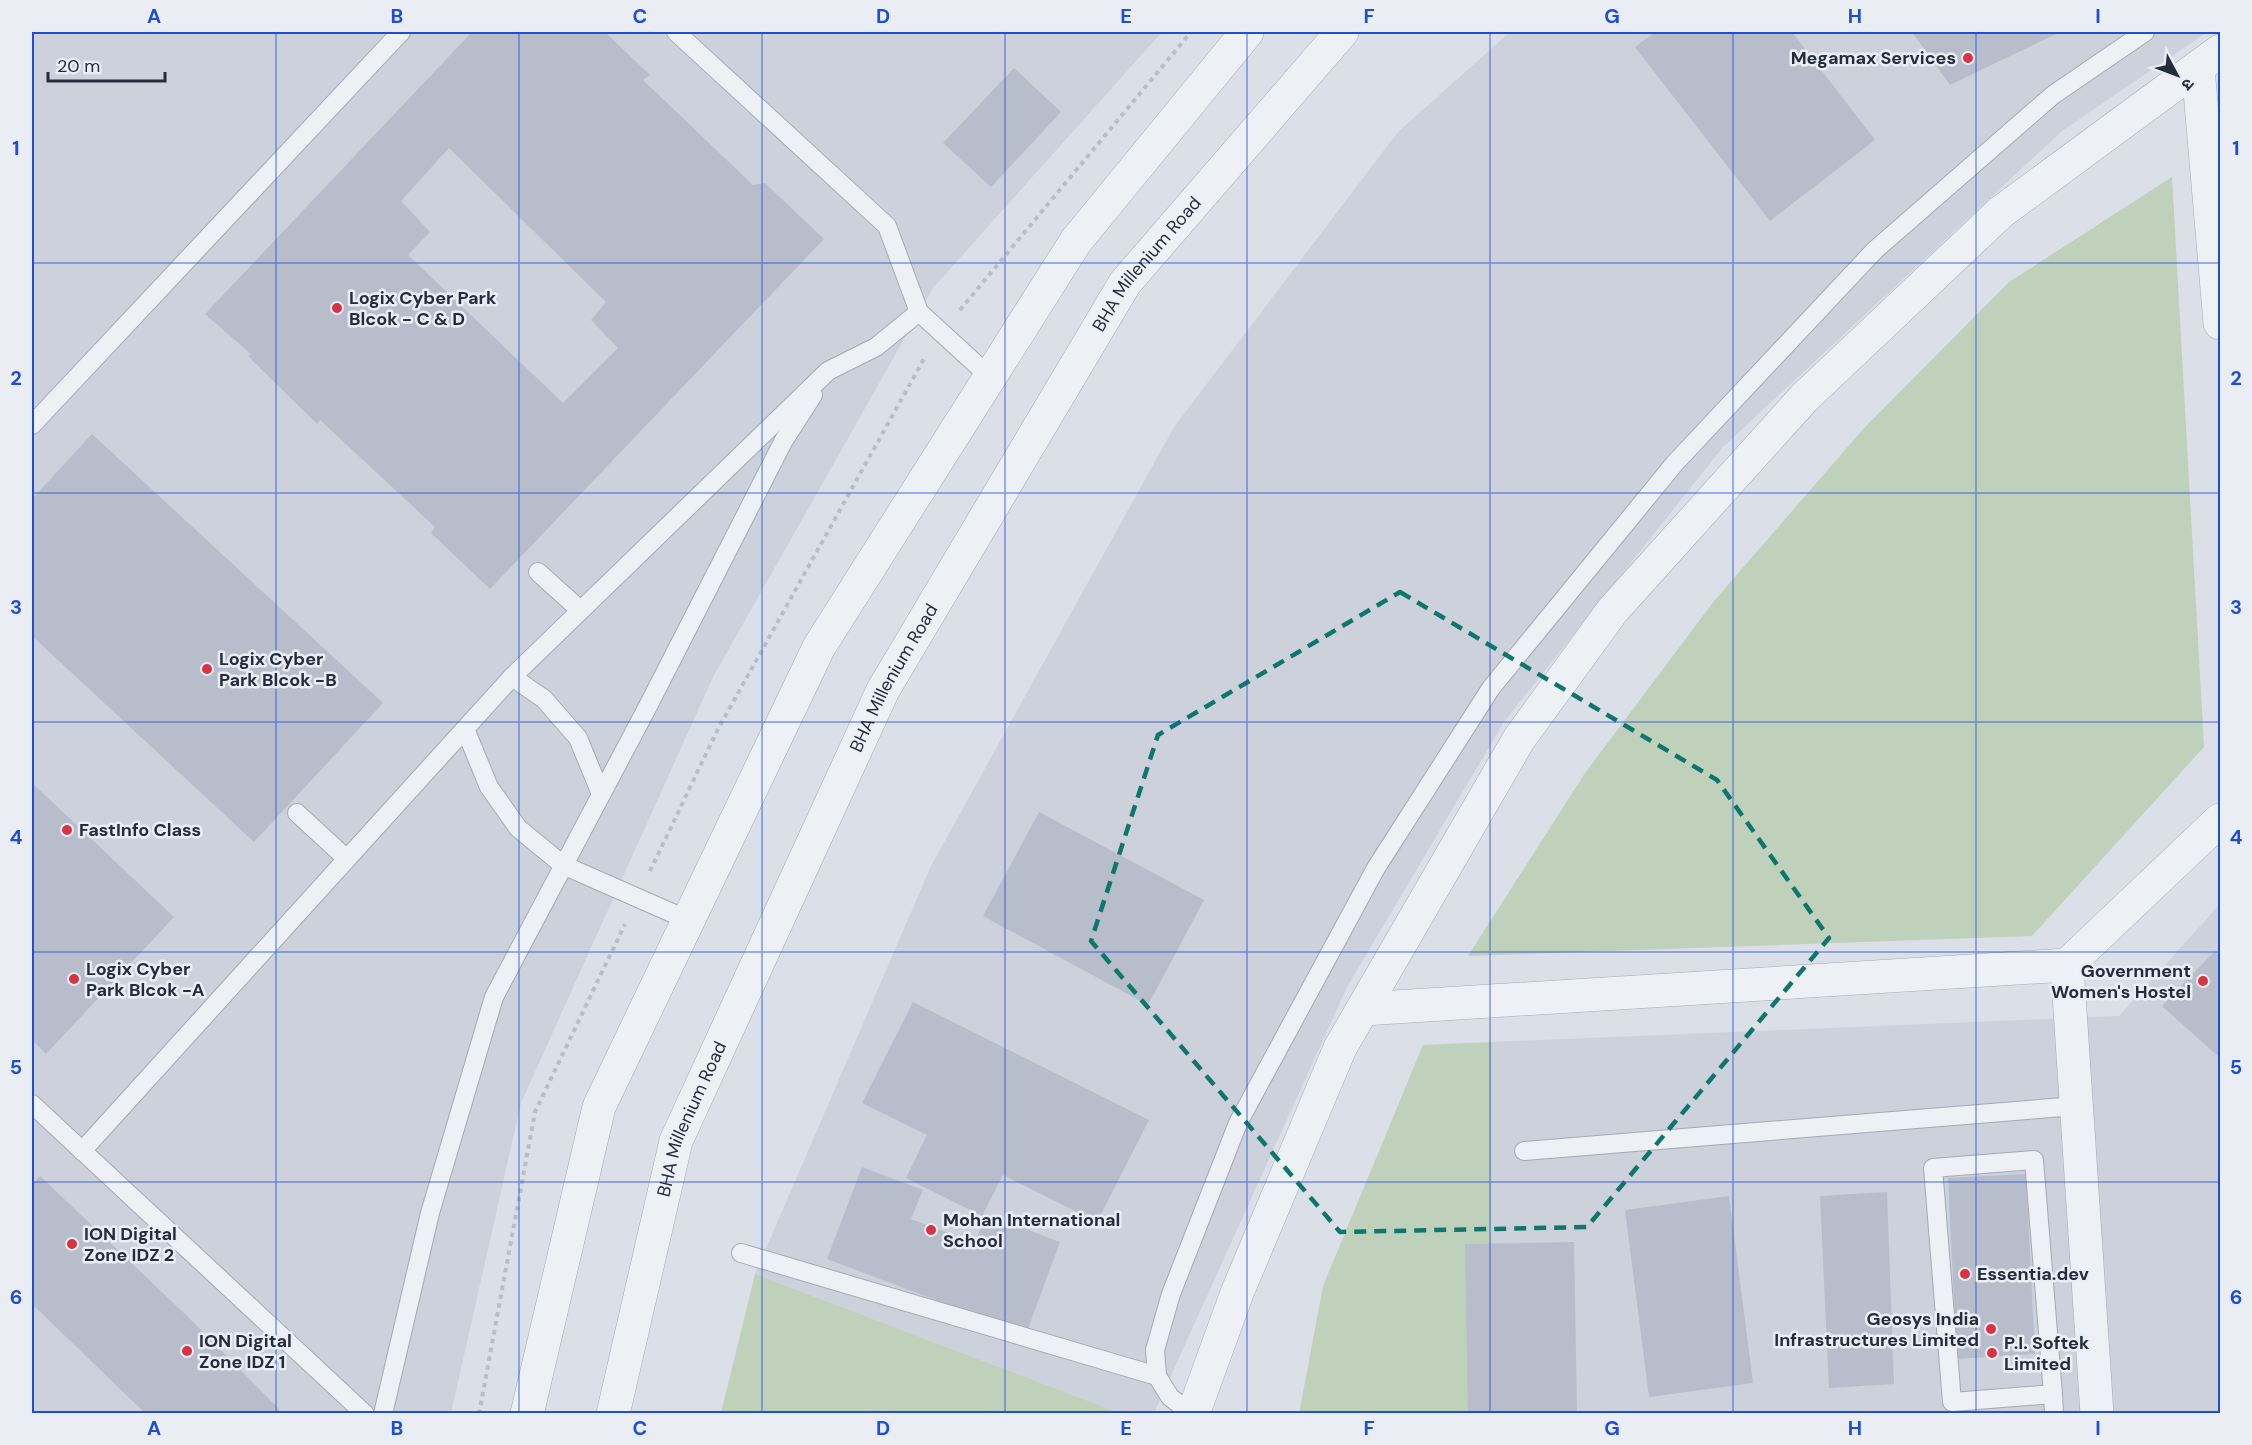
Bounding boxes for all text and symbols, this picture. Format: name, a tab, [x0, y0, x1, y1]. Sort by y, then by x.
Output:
text: A	[147, 3, 161, 29]
text: B	[391, 3, 403, 29]
text: C	[633, 3, 647, 29]
text: D	[876, 3, 890, 29]
text: E	[1120, 3, 1132, 29]
text: F	[1363, 3, 1375, 29]
text: G	[1604, 3, 1620, 29]
text: H	[1848, 3, 1862, 29]
text: I	[2095, 3, 2101, 29]
scale bar	[48, 45, 165, 83]
north arrow	[2147, 45, 2207, 105]
place label: Megamax Services	[1791, 46, 1956, 70]
marker: Megamax Services	[1961, 51, 1975, 65]
text: 20 m	[57, 54, 100, 78]
text: उ	[2177, 74, 2199, 95]
text: 1	[12, 135, 20, 161]
text: 1	[2232, 135, 2240, 161]
street label: BHA Millenium Road	[1087, 191, 1207, 336]
place label: Logix Cyber Park Blcok - C & D	[349, 286, 497, 331]
marker: Logix Cyber Park Blcok - C & D	[330, 301, 344, 315]
text: 2	[10, 365, 22, 391]
text: 2	[2230, 365, 2242, 391]
text: 3	[10, 594, 22, 620]
text: 3	[2230, 594, 2242, 620]
street label: BHA Millenium Road	[844, 599, 944, 756]
place label: Logix Cyber Park Blcok -B	[219, 647, 337, 692]
marker: Logix Cyber Park Blcok -B	[200, 662, 214, 676]
place label: FastInfo Class	[79, 818, 201, 842]
marker: FastInfo Class	[60, 823, 74, 837]
text: 4	[10, 824, 23, 850]
text: 4	[2230, 824, 2243, 850]
place label: Logix Cyber Park Blcok -A	[86, 957, 205, 1002]
place label: Government Women's Hostel	[2051, 959, 2191, 1004]
marker: Logix Cyber Park Blcok -A	[67, 972, 81, 986]
marker: Government Women's Hostel	[2196, 974, 2210, 988]
street label: BHA Millenium Road	[652, 1037, 732, 1199]
text: 5	[10, 1054, 22, 1080]
text: 5	[2230, 1054, 2242, 1080]
place label: Mohan International School	[943, 1208, 1120, 1253]
place label: ION Digital Zone IDZ 2	[84, 1222, 177, 1267]
marker: Mohan International School	[924, 1223, 938, 1237]
marker: ION Digital Zone IDZ 2	[65, 1237, 79, 1251]
place label: Essentia.dev	[1977, 1262, 2089, 1286]
marker: Essentia.dev	[1958, 1267, 1972, 1281]
text: 6	[10, 1284, 22, 1310]
text: 6	[2230, 1284, 2242, 1310]
place label: Geosys India Infrastructures Limited	[1774, 1307, 1979, 1352]
marker: Geosys India Infrastructures Limited	[1984, 1322, 1998, 1336]
place label: ION Digital Zone IDZ 1	[199, 1329, 292, 1374]
place label: P.I. Softek Limited	[2004, 1331, 2090, 1376]
marker: ION Digital Zone IDZ 1	[180, 1344, 194, 1358]
marker: P.I. Softek Limited	[1985, 1346, 1999, 1360]
text: A	[147, 1415, 161, 1441]
text: B	[391, 1415, 403, 1441]
text: C	[633, 1415, 647, 1441]
text: D	[876, 1415, 890, 1441]
text: E	[1120, 1415, 1132, 1441]
text: F	[1363, 1415, 1375, 1441]
text: G	[1604, 1415, 1620, 1441]
text: H	[1848, 1415, 1862, 1441]
text: I	[2095, 1415, 2101, 1441]

